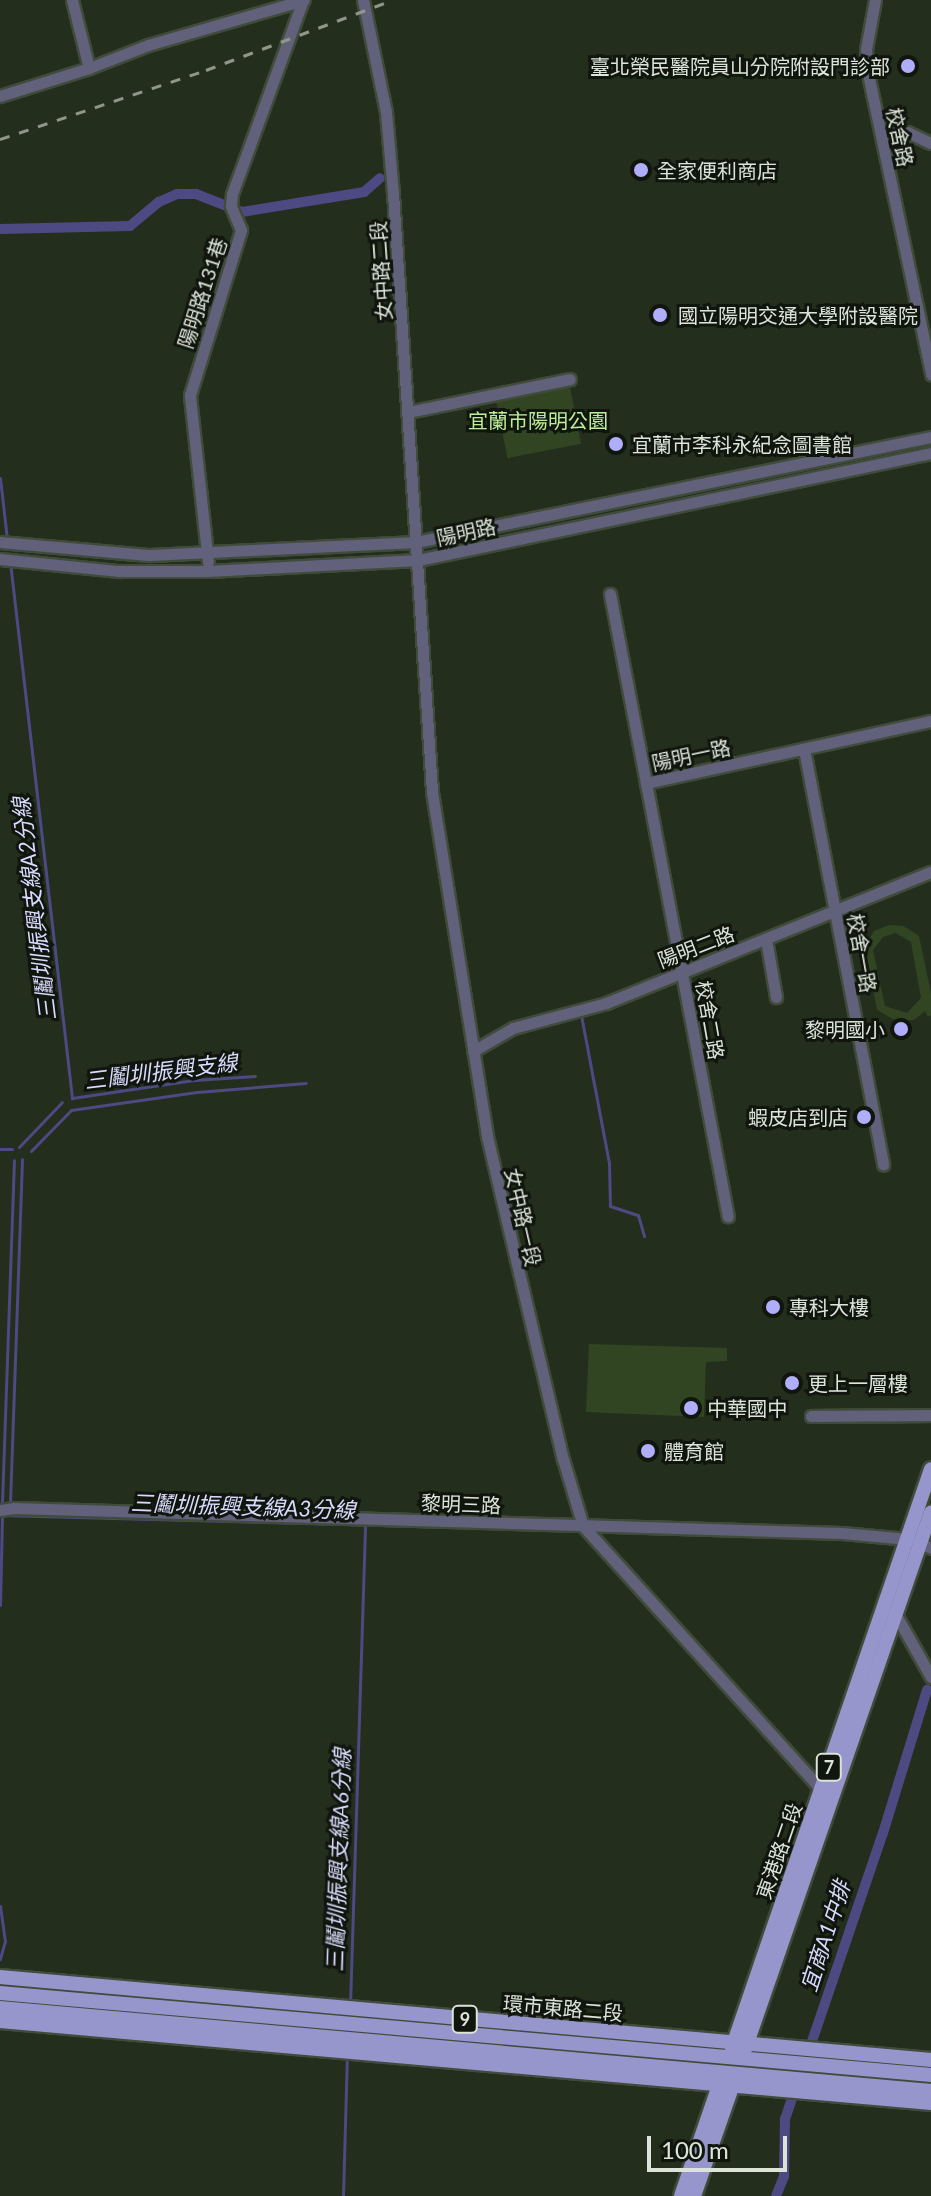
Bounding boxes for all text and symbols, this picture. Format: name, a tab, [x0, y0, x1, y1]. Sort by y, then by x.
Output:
place label: 臺北榮民醫院員山分院附設門診部	[590, 54, 890, 78]
marker: 臺北榮民醫院員山分院附設門診部	[897, 55, 919, 77]
street label: 校舍路	[882, 105, 918, 169]
place label: 全家便利商店	[657, 158, 777, 182]
marker: 全家便利商店	[632, 161, 650, 179]
street label: 女中路二段	[366, 220, 396, 322]
street label: 陽明路131巷	[173, 235, 231, 351]
place label: 國立陽明交通大學附設醫院	[678, 303, 918, 327]
marker: 國立陽明交通大學附設醫院	[649, 304, 671, 326]
park label: 宜蘭市陽明公園	[468, 408, 608, 432]
place label: 宜蘭市李科永紀念圖書館	[632, 432, 852, 456]
marker: 宜蘭市李科永紀念圖書館	[607, 435, 625, 453]
street label: 陽明路	[434, 514, 498, 550]
street label: 陽明一路	[649, 735, 733, 775]
water label: 三鬮圳振興支線A2分線	[7, 796, 61, 1022]
street label: 校舍一路	[843, 912, 881, 994]
street label: 陽明二路	[654, 921, 738, 973]
street label: 校舍二路	[691, 979, 729, 1061]
place label: 黎明國小	[805, 1017, 885, 1041]
marker: 黎明國小	[892, 1020, 910, 1038]
water label: 三鬮圳振興支線	[83, 1049, 239, 1093]
place label: 蝦皮店到店	[748, 1105, 848, 1129]
marker: 蝦皮店到店	[855, 1108, 873, 1126]
street label: 女中路一段	[500, 1166, 546, 1268]
place label: 專科大樓	[789, 1295, 869, 1319]
marker: 專科大樓	[764, 1298, 782, 1316]
place label: 更上一層樓	[808, 1371, 908, 1395]
marker: 更上一層樓	[783, 1374, 801, 1392]
place label: 中華國中	[707, 1396, 787, 1420]
marker: 中華國中	[682, 1399, 700, 1417]
place label: 體育館	[664, 1439, 724, 1463]
marker: 體育館	[639, 1442, 657, 1460]
water label: 三鬮圳振興支線A3分線	[130, 1489, 356, 1523]
street label: 黎明三路	[421, 1491, 501, 1517]
water label: 三鬮圳振興支線A6分線	[321, 1748, 355, 1972]
road number: 7	[815, 1753, 843, 1781]
street label: 東港路二段	[751, 1800, 807, 1902]
water label: 宜商A1中排	[795, 1877, 855, 1995]
street label: 環市東路二段	[502, 1991, 624, 2025]
road number: 9	[451, 2005, 479, 2033]
scale bar	[651, 2120, 791, 2170]
text: 100 m	[661, 2135, 729, 2164]

